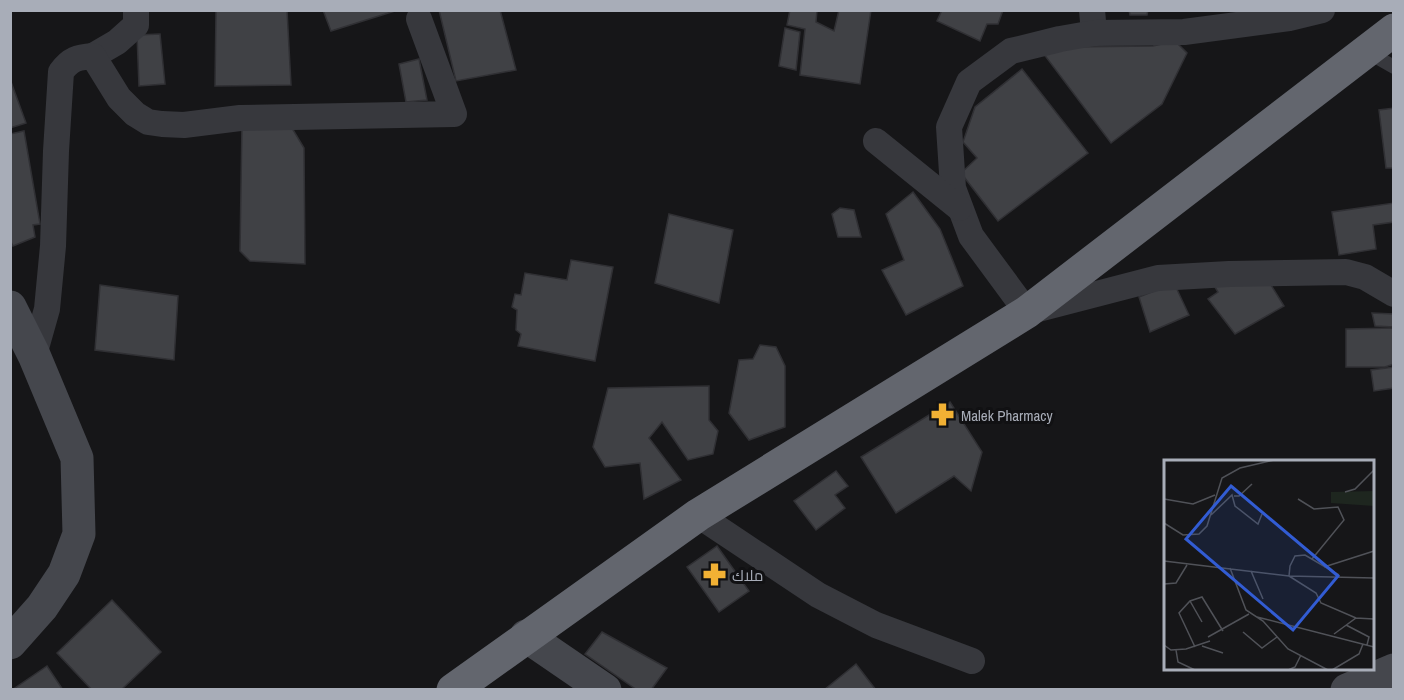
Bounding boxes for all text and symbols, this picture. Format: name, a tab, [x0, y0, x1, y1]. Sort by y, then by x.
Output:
pharmacy icon: Malek Pharmacy	[930, 402, 956, 428]
place label: Malek Pharmacy	[961, 405, 1053, 426]
inset map	[1164, 460, 1374, 670]
pharmacy icon: ملاك	[701, 562, 727, 588]
place label: ملاك	[732, 565, 763, 586]

